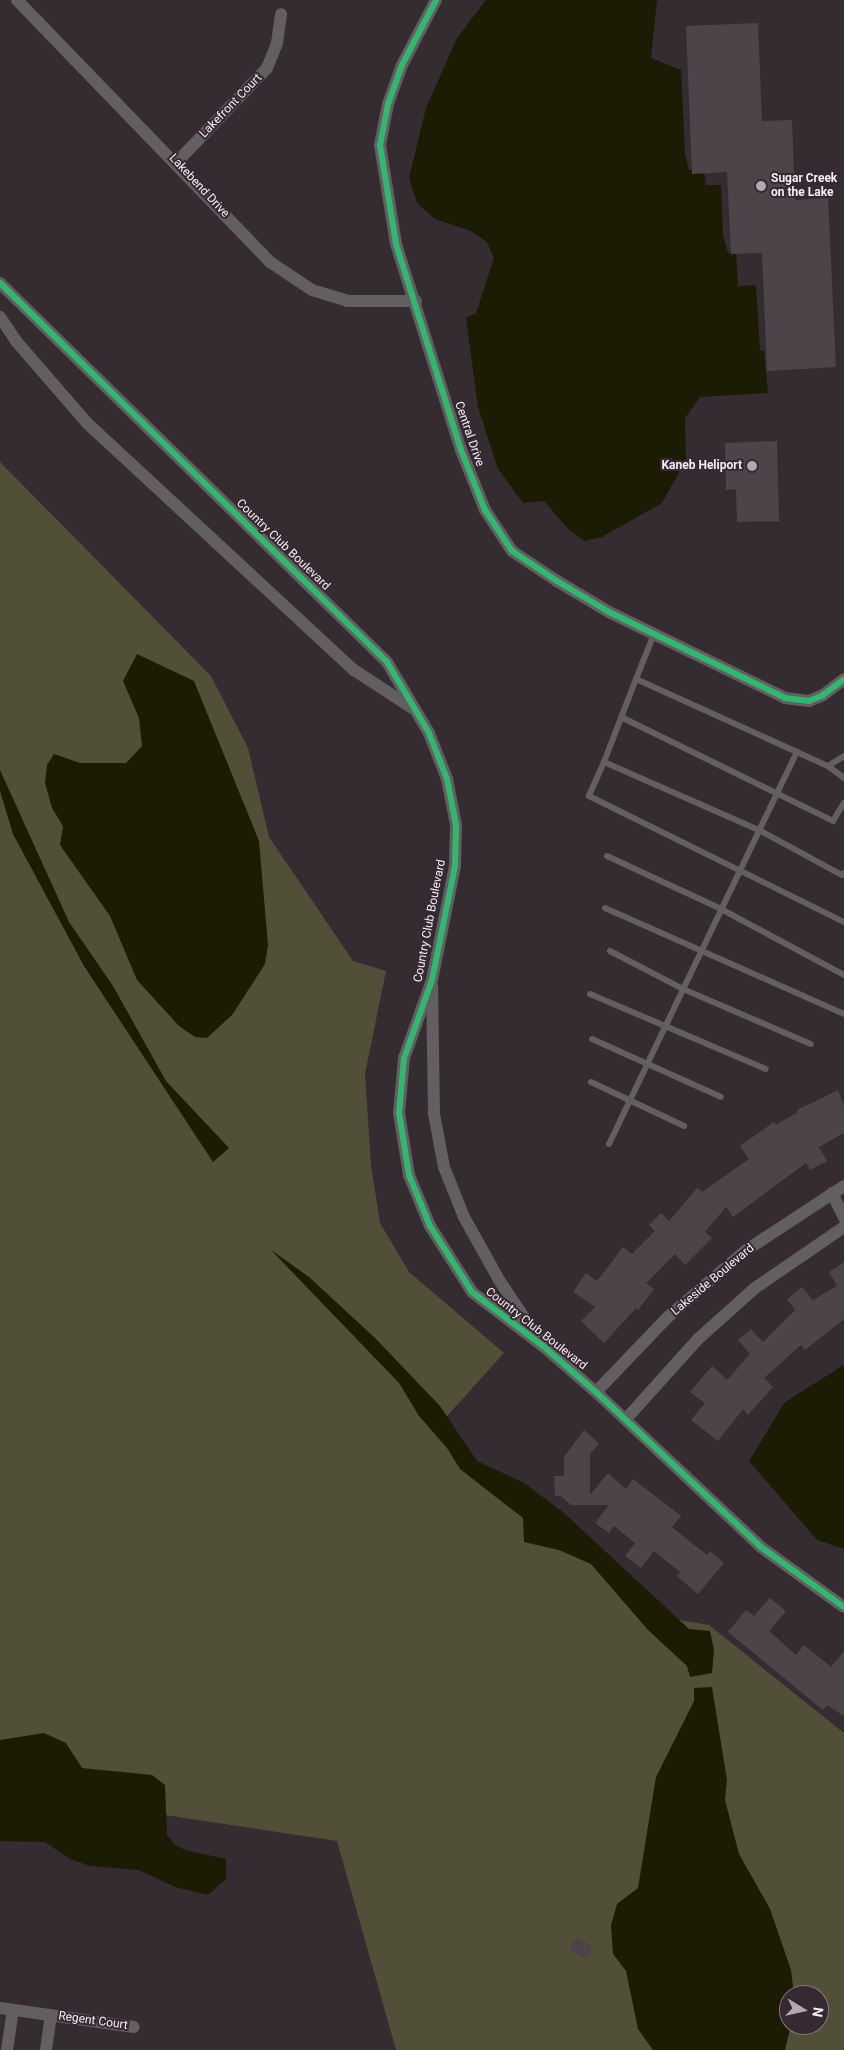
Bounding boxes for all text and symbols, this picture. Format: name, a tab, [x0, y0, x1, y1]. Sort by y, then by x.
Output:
street label: Lakefront Court	[197, 71, 265, 141]
street label: Lakebend Drive	[166, 151, 232, 221]
place label: Sugar Creek on the Lake	[771, 172, 837, 200]
marker: Sugar Creek on the Lake	[755, 180, 767, 192]
street label: Central Drive	[451, 400, 487, 468]
place label: Kaneb Heliport	[661, 459, 742, 473]
marker: Kaneb Heliport	[746, 460, 758, 472]
street label: Country Club Boulevard	[233, 496, 333, 594]
street label: Country Club Boulevard	[411, 858, 449, 984]
street label: Lakeside Boulevard	[669, 1241, 757, 1319]
street label: Country Club Boulevard	[482, 1285, 590, 1373]
north arrow	[779, 1985, 829, 2035]
text: N	[809, 2006, 827, 2018]
street label: Regent Court	[57, 2009, 129, 2033]

